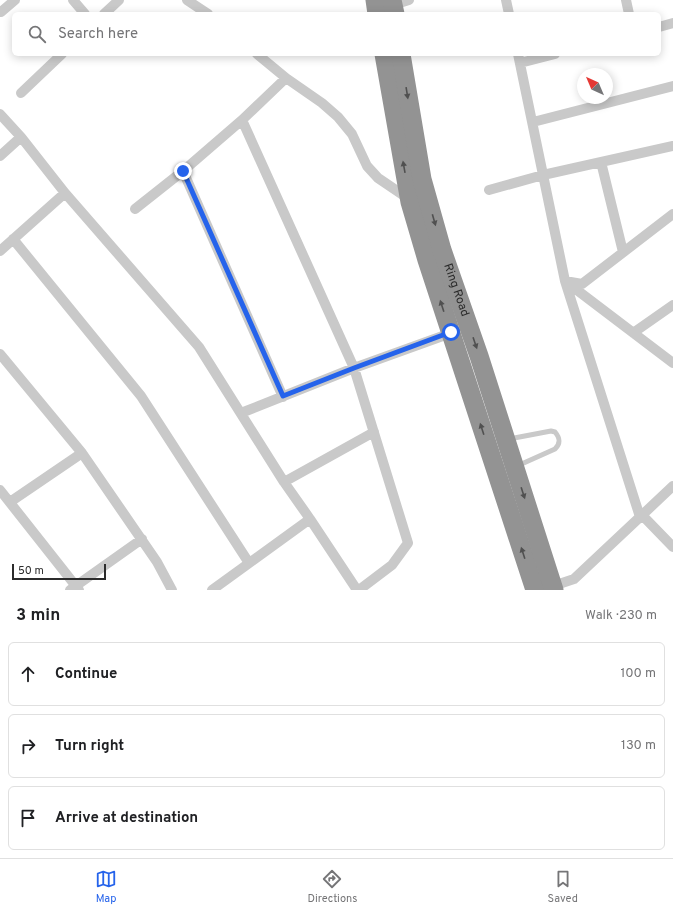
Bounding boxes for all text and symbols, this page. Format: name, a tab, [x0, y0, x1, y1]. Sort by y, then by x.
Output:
search box	[12, 12, 661, 56]
icon: search	[26, 23, 48, 45]
text: Search here	[58, 25, 138, 44]
north arrow	[577, 68, 613, 104]
one-way arrow	[404, 86, 410, 99]
one-way arrow	[401, 161, 407, 173]
route end	[174, 162, 192, 180]
one-way arrow	[431, 213, 437, 226]
street label: Ring Road	[439, 261, 473, 319]
one-way arrow	[439, 299, 445, 311]
route start	[442, 323, 460, 341]
one-way arrow	[472, 337, 478, 349]
one-way arrow	[479, 423, 485, 435]
one-way arrow	[521, 488, 527, 500]
one-way arrow	[520, 547, 526, 559]
scale bar	[12, 562, 106, 581]
text: 50 m	[18, 564, 44, 578]
text: 3 min	[16, 605, 60, 627]
text: Walk · 230 m	[585, 608, 657, 624]
icon: ahead	[17, 663, 39, 685]
text: Continue	[55, 665, 117, 684]
text: 100 m	[620, 666, 656, 682]
icon: right	[17, 735, 39, 757]
text: Turn right	[55, 737, 124, 756]
text: 130 m	[621, 738, 656, 754]
icon: arrive	[17, 807, 39, 829]
text: Arrive at destination	[55, 809, 198, 828]
tab: Map	[95, 868, 117, 906]
tab: Directions	[307, 868, 357, 906]
tab: Saved	[548, 868, 578, 906]

